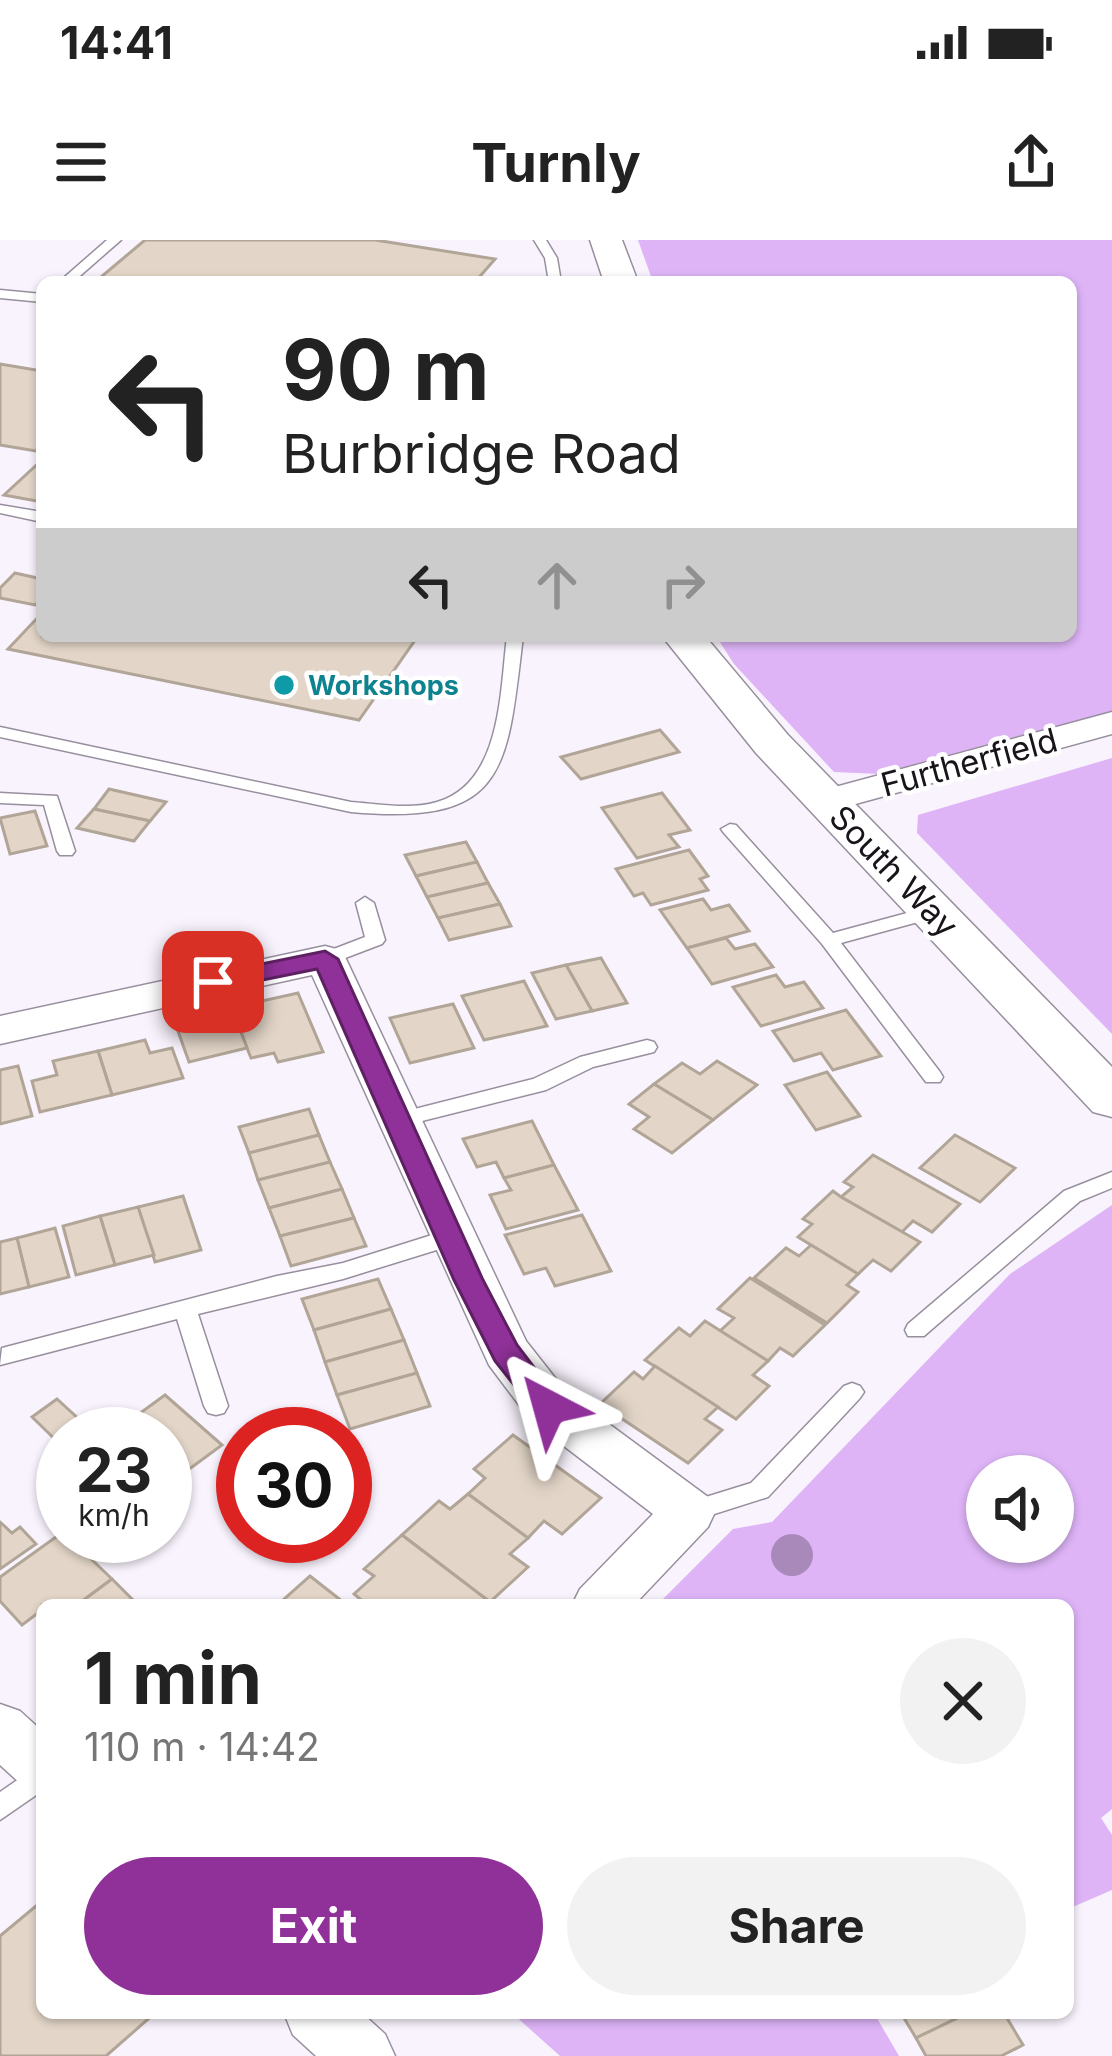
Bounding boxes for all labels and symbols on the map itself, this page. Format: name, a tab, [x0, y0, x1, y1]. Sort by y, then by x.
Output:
place label: Workshops	[308, 669, 459, 702]
marker: Workshops	[271, 672, 297, 698]
street label: Furtherfield	[876, 719, 1062, 805]
street label: South Way	[821, 797, 967, 945]
pin	[162, 931, 264, 1033]
position arrow	[486, 1344, 612, 1470]
speed limit sign: 30	[216, 1407, 372, 1563]

